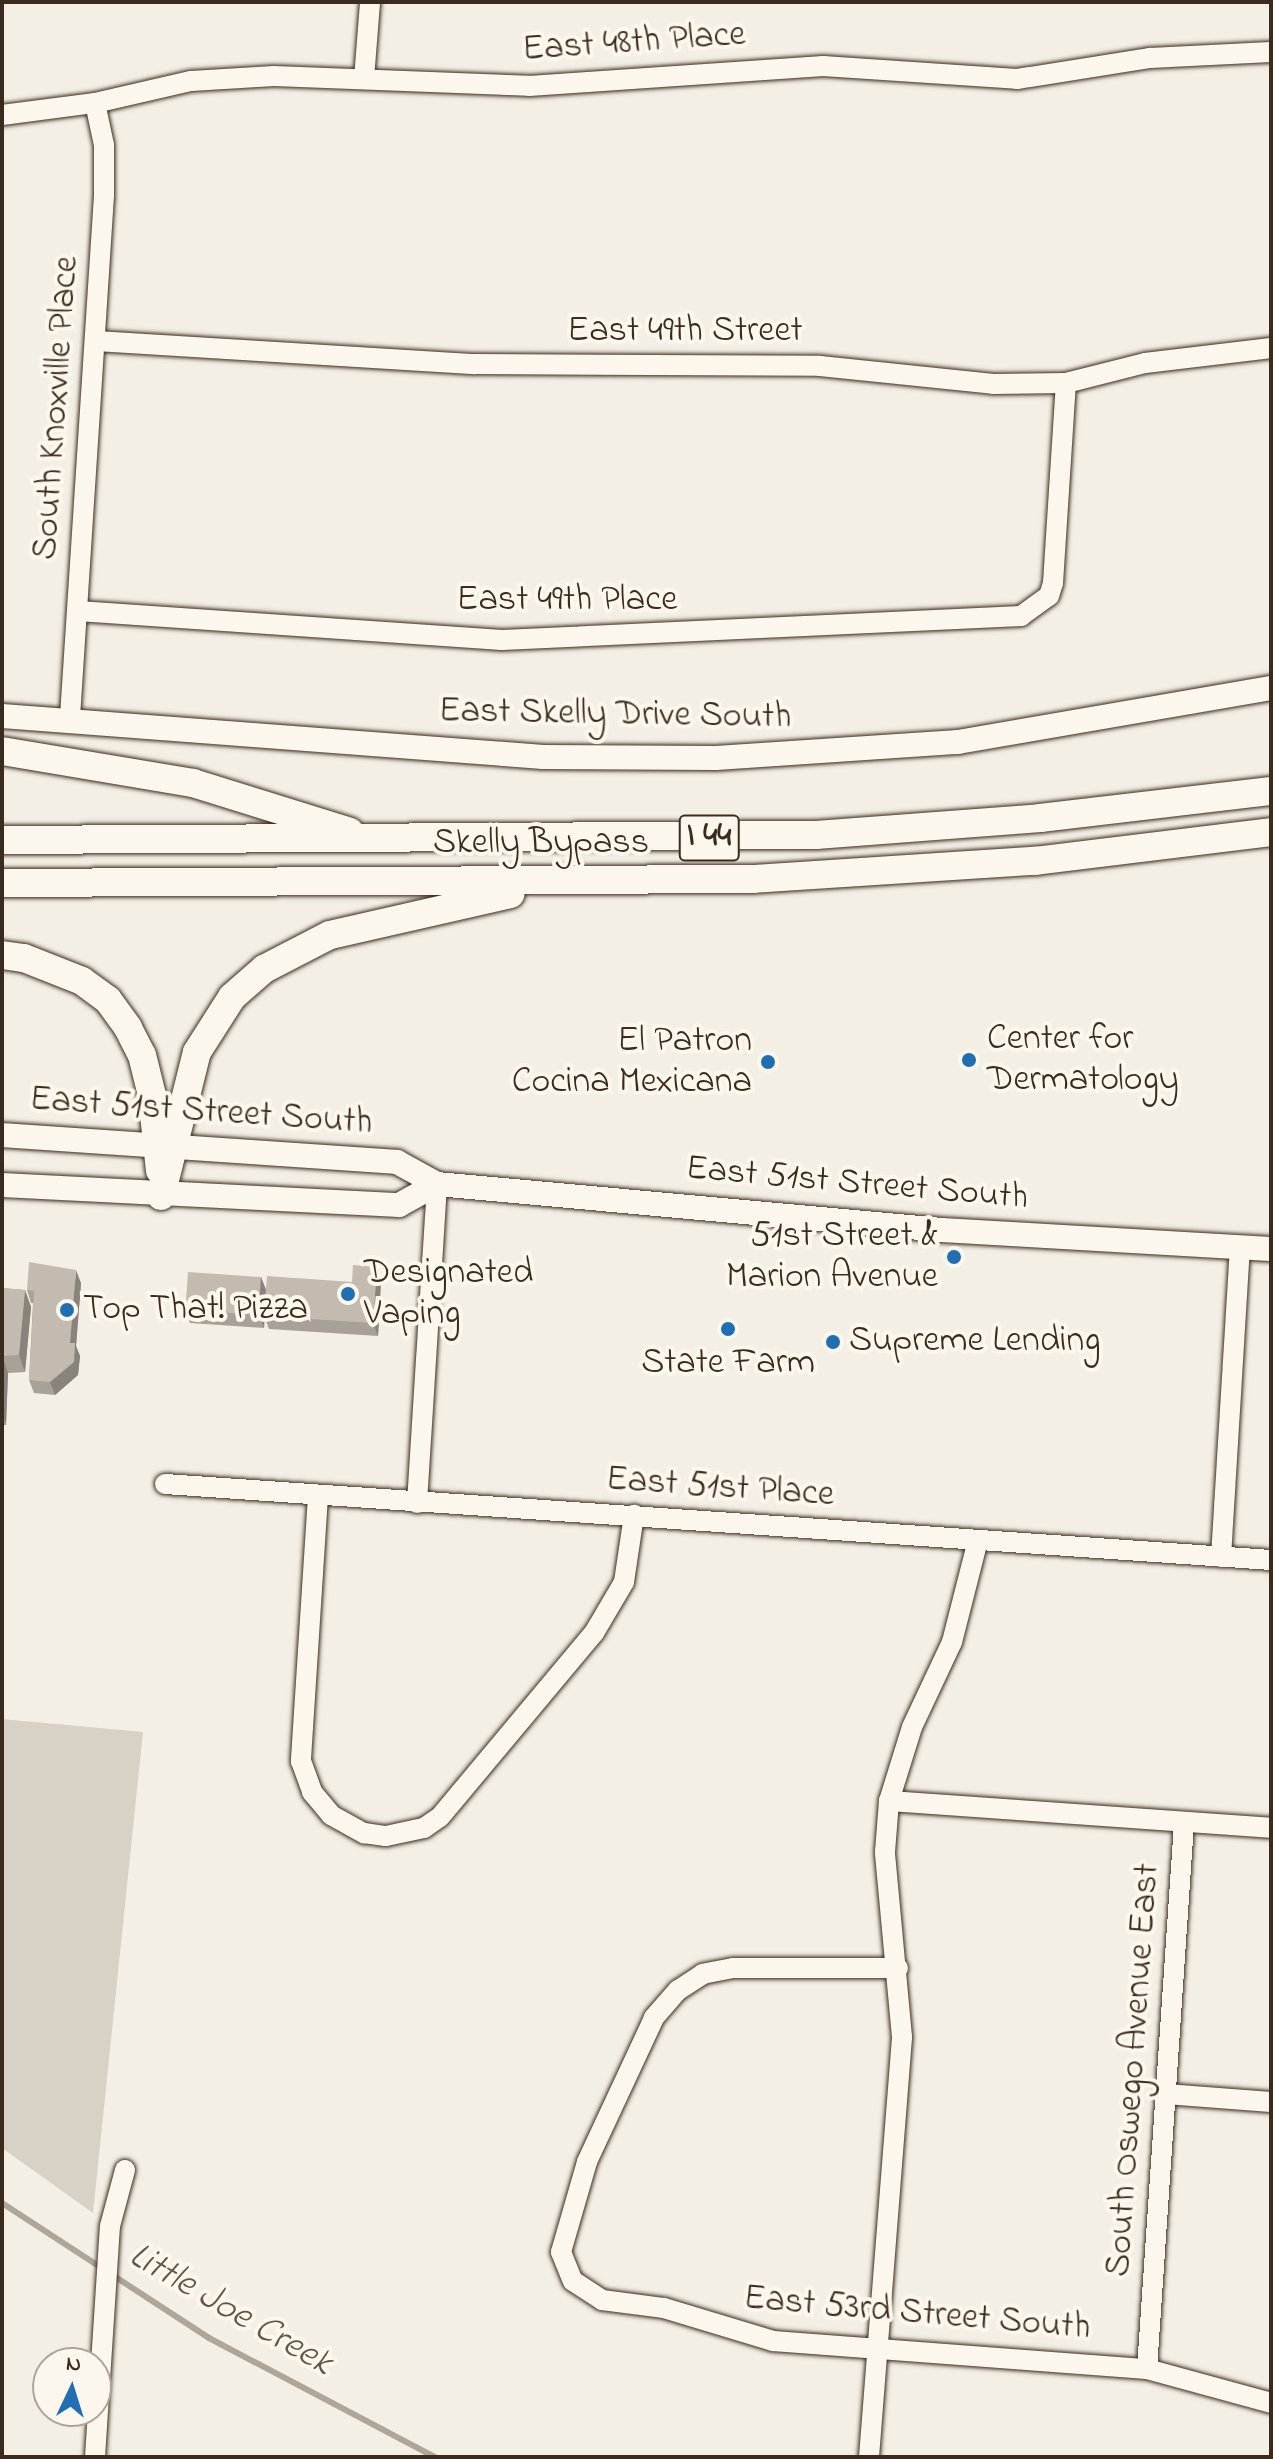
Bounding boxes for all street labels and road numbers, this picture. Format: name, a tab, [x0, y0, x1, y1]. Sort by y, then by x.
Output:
street label: East 48th Place	[521, 14, 747, 72]
street label: South Knoxville Place	[25, 255, 89, 561]
street label: East 49th Street	[567, 310, 803, 354]
street label: East 49th Place	[457, 579, 677, 623]
street label: East Skelly Drive South	[438, 690, 792, 740]
road number: I 44	[677, 808, 741, 868]
street label: Skelly Bypass	[433, 822, 649, 866]
street label: East 51st Street South	[28, 1078, 374, 1146]
street label: East 51st Street South	[684, 1148, 1030, 1220]
street label: East 51st Place	[605, 1458, 835, 1518]
street label: South Oswego Avenue East	[1098, 1862, 1170, 2278]
street label: East 53rd Street South	[742, 2277, 1092, 2351]

